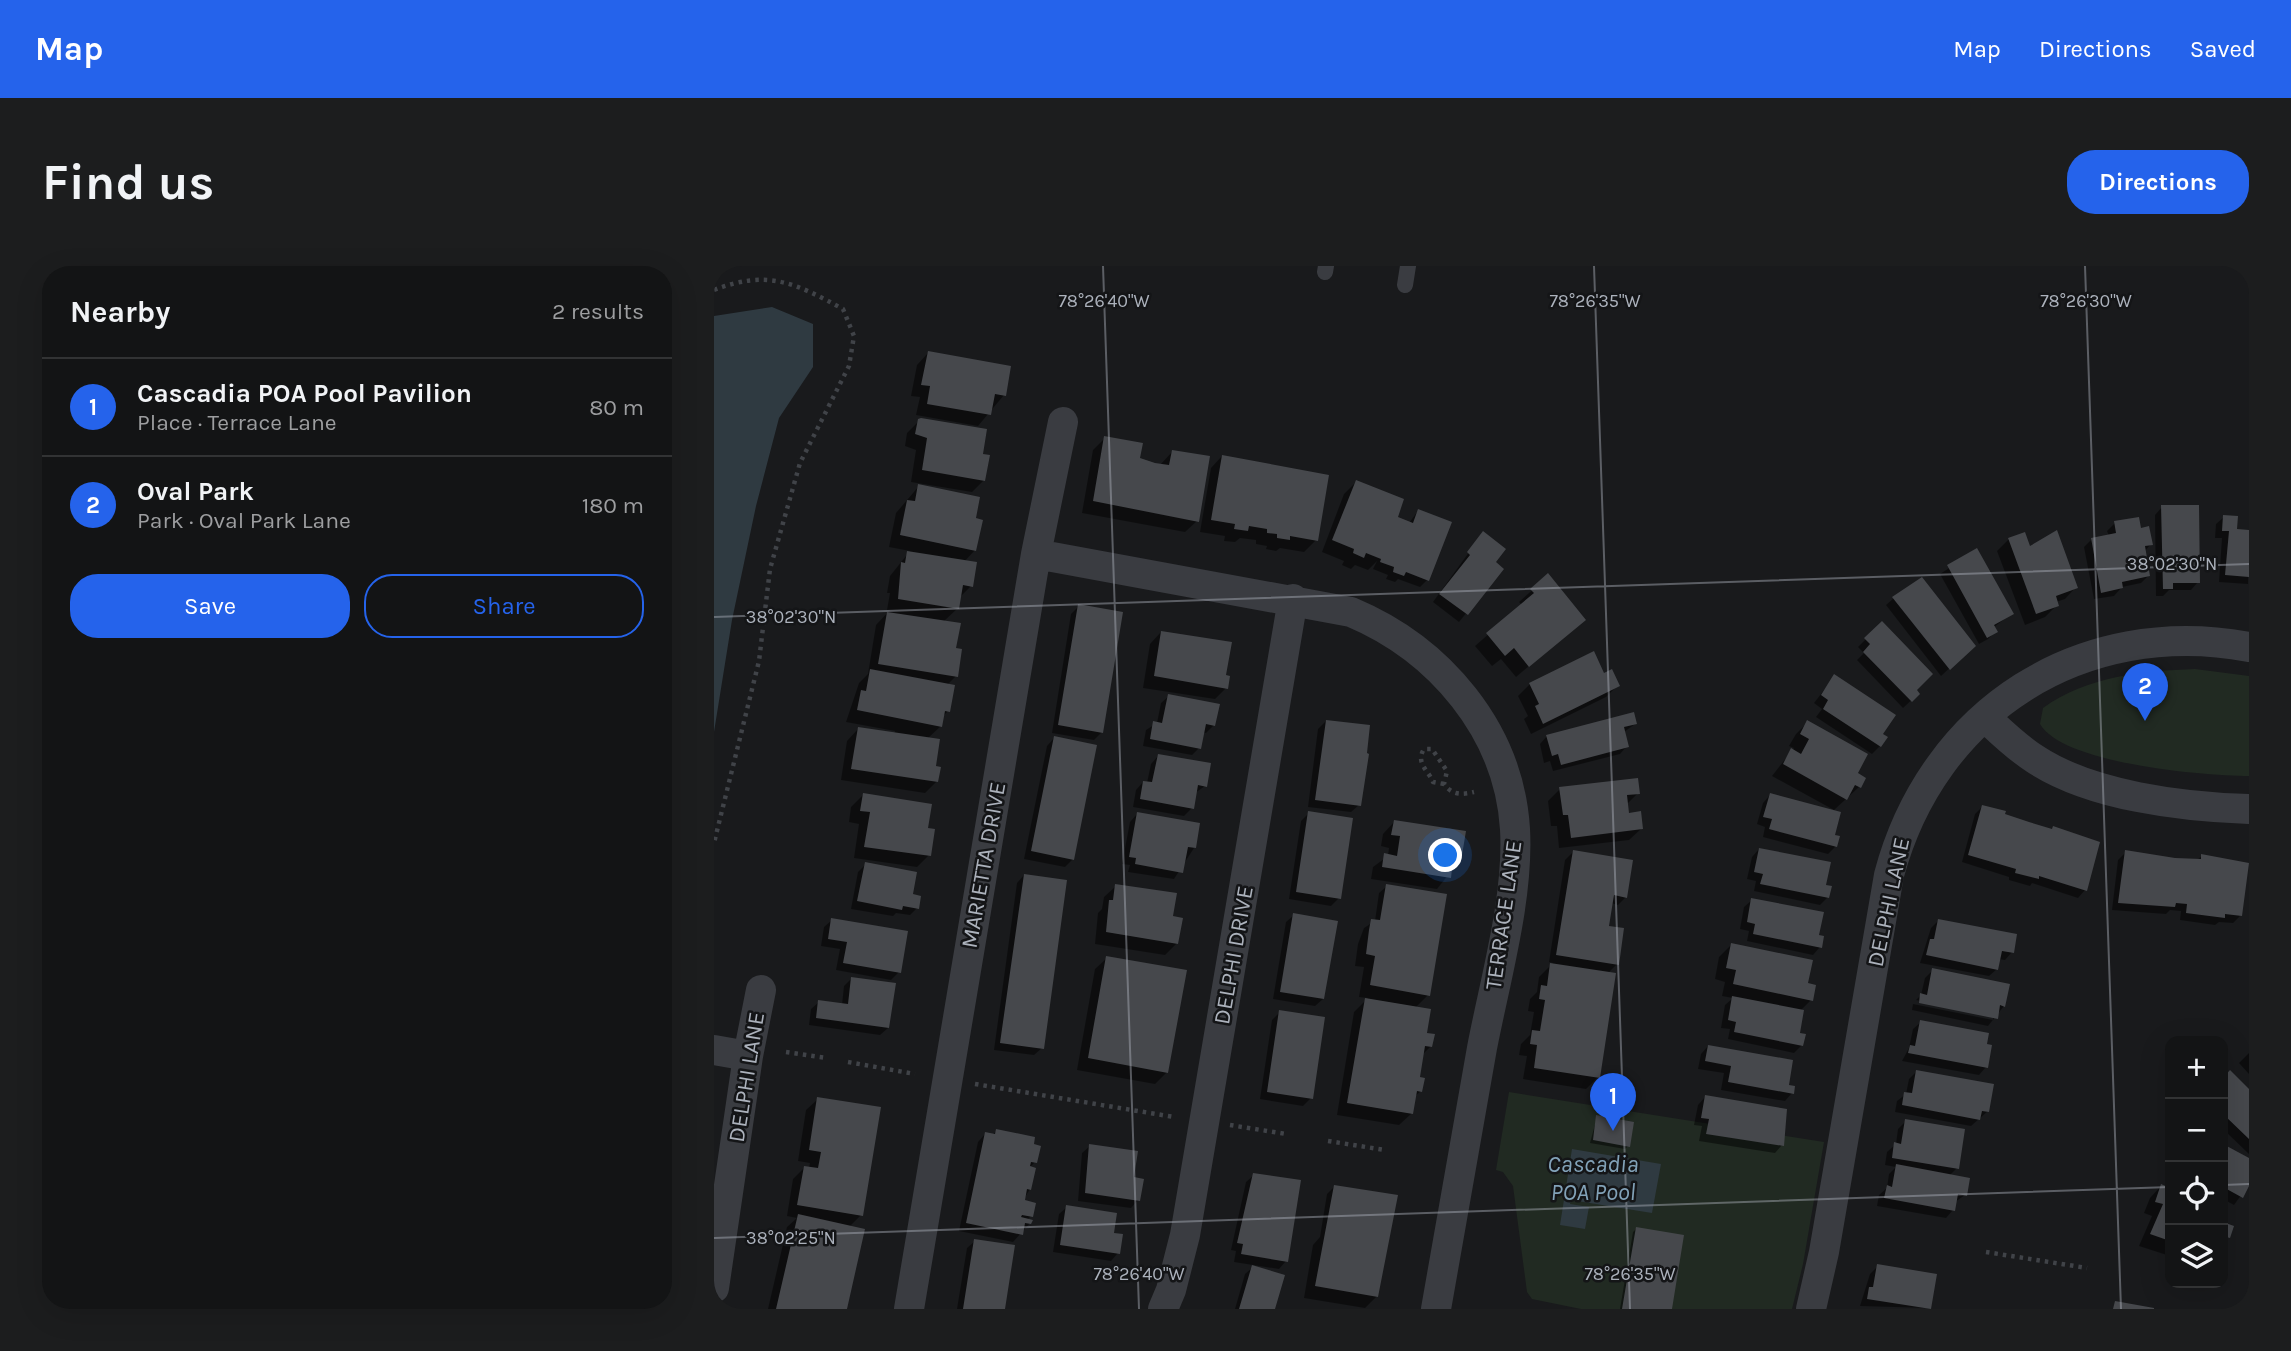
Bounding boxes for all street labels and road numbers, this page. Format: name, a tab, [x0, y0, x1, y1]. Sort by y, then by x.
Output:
street label: MARIETTA DRIVE	[956, 780, 1011, 950]
street label: DELPHI LANE	[1862, 835, 1915, 969]
street label: TERRACE LANE	[1480, 838, 1527, 992]
street label: DELPHI DRIVE	[1208, 884, 1259, 1027]
street label: DELPHI LANE	[723, 1010, 770, 1144]

